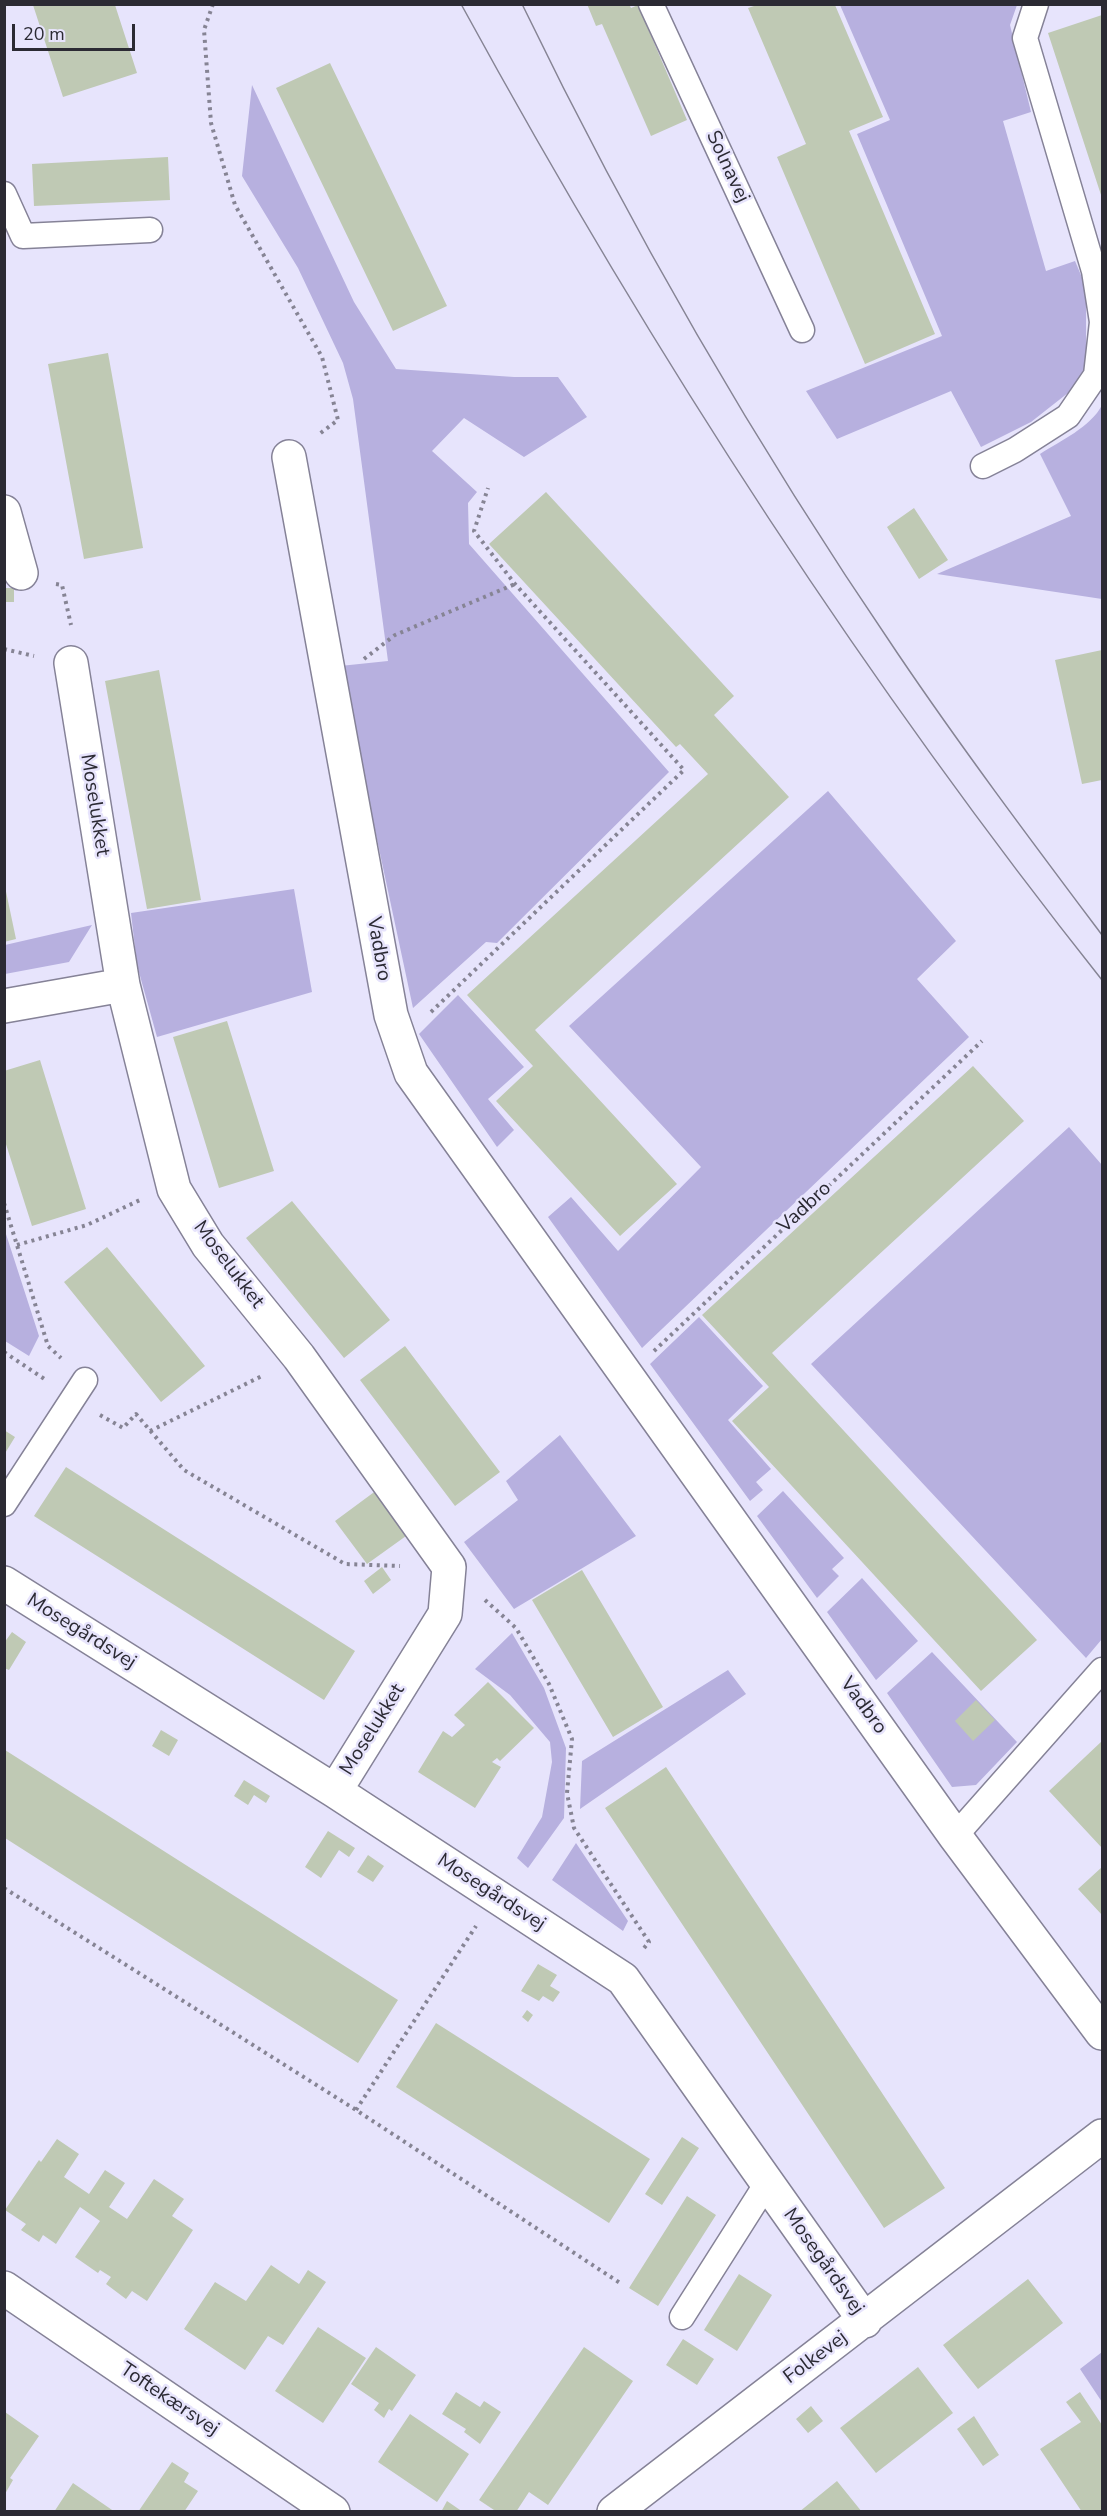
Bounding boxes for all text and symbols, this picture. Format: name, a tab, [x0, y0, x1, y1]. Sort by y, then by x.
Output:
scale bar	[15, 12, 138, 50]
text: 20 m	[23, 22, 65, 46]
street label: Solnavej	[700, 127, 754, 207]
street label: Moselukket	[74, 752, 114, 858]
street label: Vadbro	[361, 915, 395, 983]
street label: Vadbro	[773, 1177, 837, 1239]
street label: Moselukket	[187, 1217, 269, 1313]
street label: Mosegårdsvej	[22, 1589, 140, 1675]
street label: Vadbro	[834, 1673, 892, 1739]
street label: Moselukket	[336, 1680, 410, 1780]
street label: Mosegårdsvej	[432, 1849, 550, 1937]
street label: Mosegårdsvej	[777, 2204, 869, 2320]
street label: Folkevej	[779, 2326, 853, 2390]
street label: Toftekærsvej	[115, 2358, 223, 2442]

